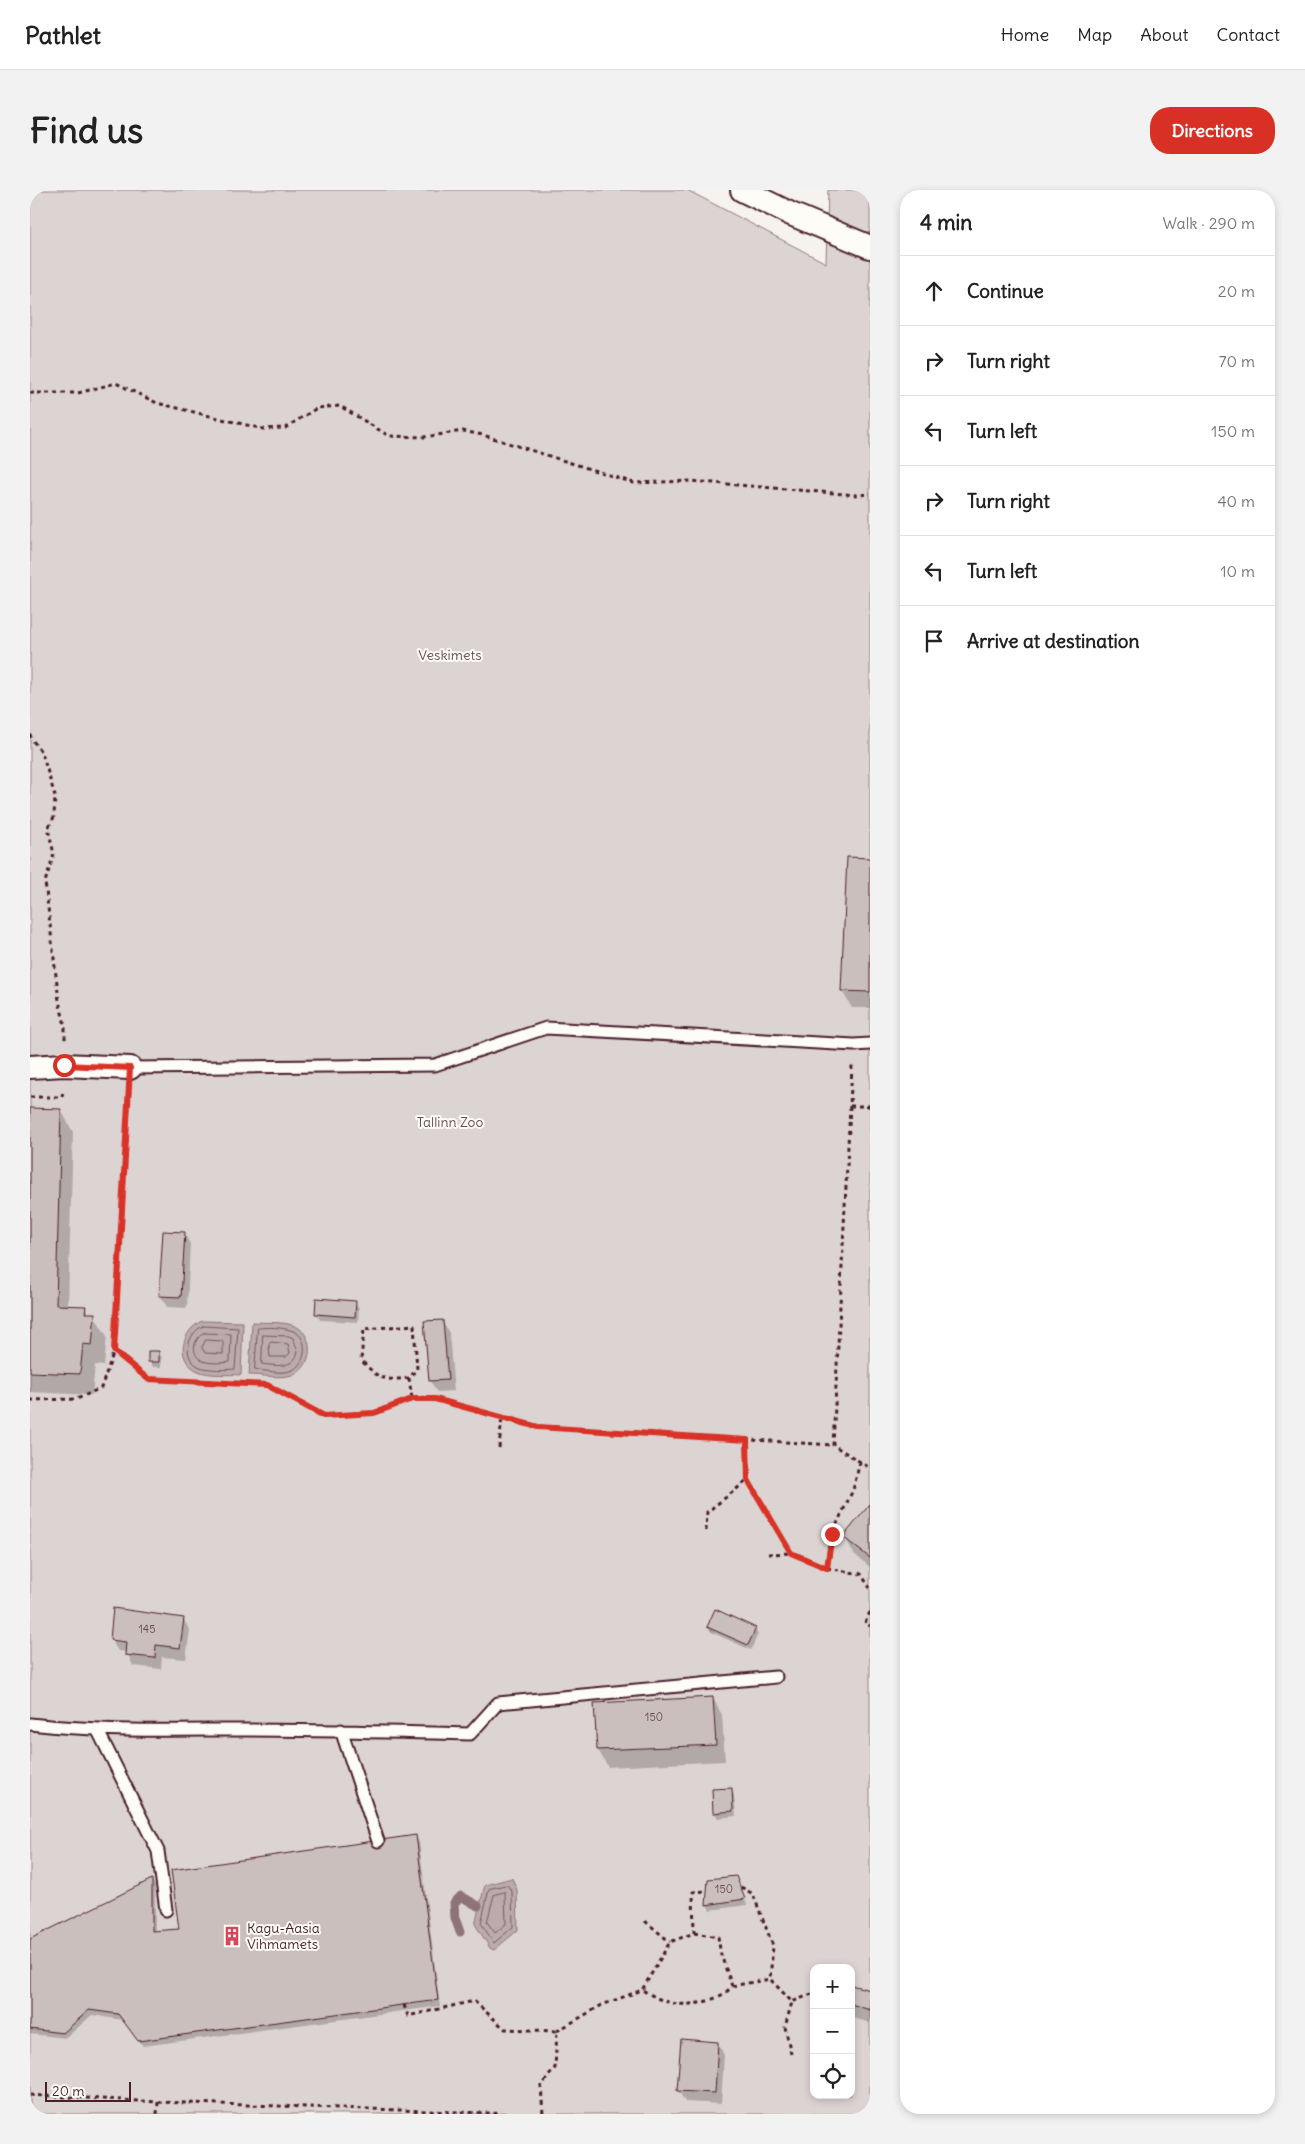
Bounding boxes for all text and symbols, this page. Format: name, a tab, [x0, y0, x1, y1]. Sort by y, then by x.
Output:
text: Pathlet	[25, 20, 101, 50]
text: Home	[1001, 23, 1049, 46]
text: Map	[1077, 23, 1112, 46]
text: About	[1140, 23, 1188, 46]
text: Contact	[1216, 23, 1280, 46]
button: Directions	[1150, 107, 1275, 154]
text: Find us	[30, 108, 143, 152]
text: 4 min	[920, 209, 972, 236]
text: Walk · 290 m	[1163, 213, 1255, 233]
icon: ahead	[920, 277, 948, 305]
text: Continue	[967, 279, 1044, 303]
text: 20 m	[1218, 281, 1255, 301]
icon: right	[920, 347, 948, 375]
text: Turn right	[967, 349, 1050, 373]
text: 70 m	[1219, 351, 1255, 371]
icon: left	[920, 417, 948, 445]
text: Turn left	[967, 419, 1037, 443]
text: 150 m	[1211, 421, 1255, 441]
icon: right	[920, 487, 948, 515]
text: Turn right	[967, 489, 1050, 513]
text: 40 m	[1217, 491, 1255, 511]
icon: left	[920, 557, 948, 585]
text: Turn left	[967, 559, 1037, 583]
text: 10 m	[1220, 561, 1255, 581]
icon: arrive	[920, 627, 948, 655]
text: Arrive at destination	[967, 629, 1140, 653]
park label: Veskimets	[418, 646, 482, 664]
route start	[53, 1054, 76, 1077]
park label: Tallinn Zoo	[417, 1113, 483, 1131]
route end	[821, 1523, 844, 1546]
house number: 145	[138, 1622, 156, 1636]
house number: 150	[645, 1710, 663, 1724]
house number: 150	[715, 1882, 733, 1896]
place label: Kagu-Aasia Vihmamets	[247, 1919, 320, 1953]
building icon: Kagu-Aasia Vihmamets	[221, 1925, 243, 1947]
map controls	[810, 1964, 855, 2099]
button: +	[810, 1964, 855, 2009]
button: −	[810, 2009, 855, 2054]
button: locate	[810, 2054, 855, 2099]
scale bar	[45, 2079, 131, 2102]
text: 20 m	[52, 2082, 85, 2100]

